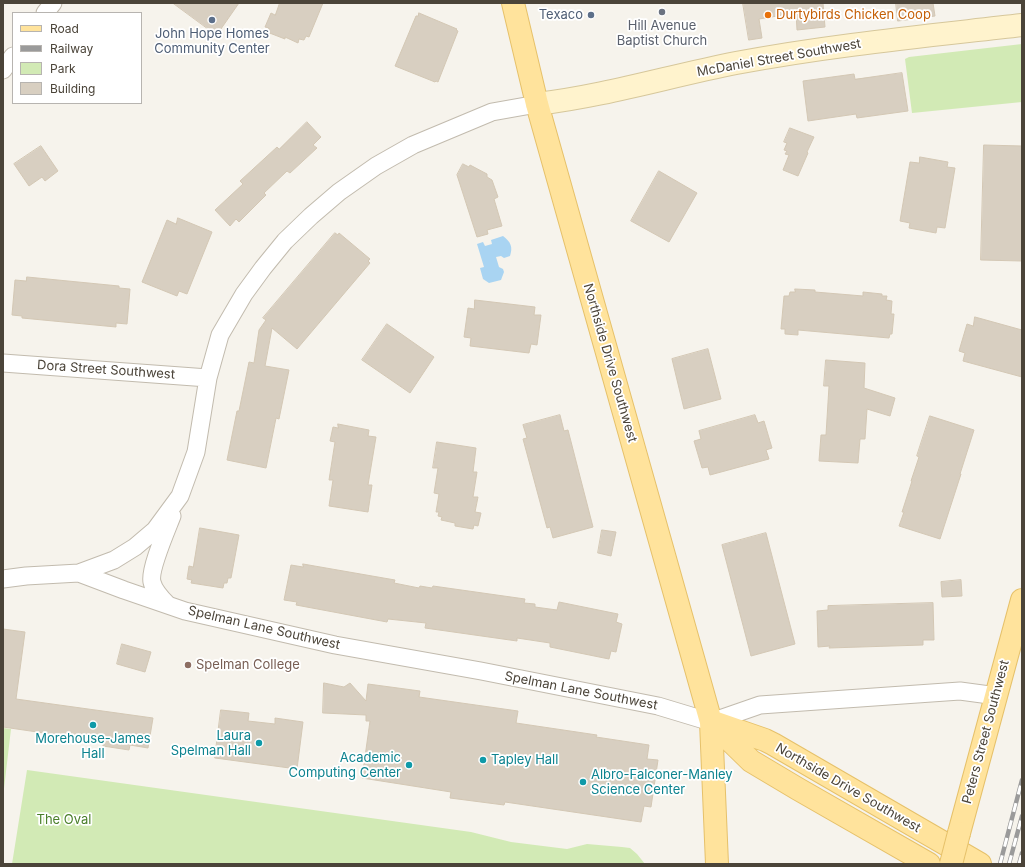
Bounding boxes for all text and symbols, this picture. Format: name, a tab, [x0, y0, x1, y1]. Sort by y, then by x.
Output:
place label: Texaco	[539, 7, 583, 23]
marker: Hill Avenue Baptist Church	[657, 7, 667, 17]
place label: Durtybirds Chicken Coop	[776, 7, 931, 23]
marker: Texaco	[586, 10, 596, 20]
marker: Durtybirds Chicken Coop	[763, 10, 773, 20]
legend	[12, 12, 142, 104]
marker: John Hope Homes Community Center	[207, 15, 217, 25]
place label: Hill Avenue Baptist Church	[617, 18, 707, 49]
text: Road	[50, 21, 79, 36]
place label: John Hope Homes Community Center	[154, 26, 270, 57]
street label: McDaniel Street Southwest	[696, 36, 862, 80]
text: Railway	[50, 41, 93, 56]
text: Park	[50, 61, 76, 76]
text: Building	[50, 81, 95, 96]
street label: Northside Drive Southwest	[580, 282, 640, 444]
street label: Dora Street Southwest	[37, 357, 175, 383]
street label: Spelman Lane Southwest	[186, 603, 342, 653]
place label: Spelman College	[196, 657, 300, 673]
street label: Peters Street Southwest	[959, 658, 1013, 806]
marker: Spelman College	[183, 660, 193, 670]
street label: Spelman Lane Southwest	[503, 669, 659, 713]
marker: Morehouse-James Hall	[88, 720, 98, 730]
place label: Laura Spelman Hall	[171, 728, 251, 759]
place label: Morehouse-James Hall	[35, 731, 151, 762]
marker: Laura Spelman Hall	[254, 738, 264, 748]
street label: Northside Drive Southwest	[773, 740, 923, 836]
place label: Academic Computing Center	[289, 750, 401, 781]
place label: Tapley Hall	[491, 752, 558, 768]
marker: Tapley Hall	[478, 755, 488, 765]
marker: Academic Computing Center	[404, 760, 414, 770]
place label: Albro-Falconer-Manley Science Center	[591, 767, 733, 798]
marker: Albro-Falconer-Manley Science Center	[578, 777, 588, 787]
park label: The Oval	[37, 812, 91, 828]

